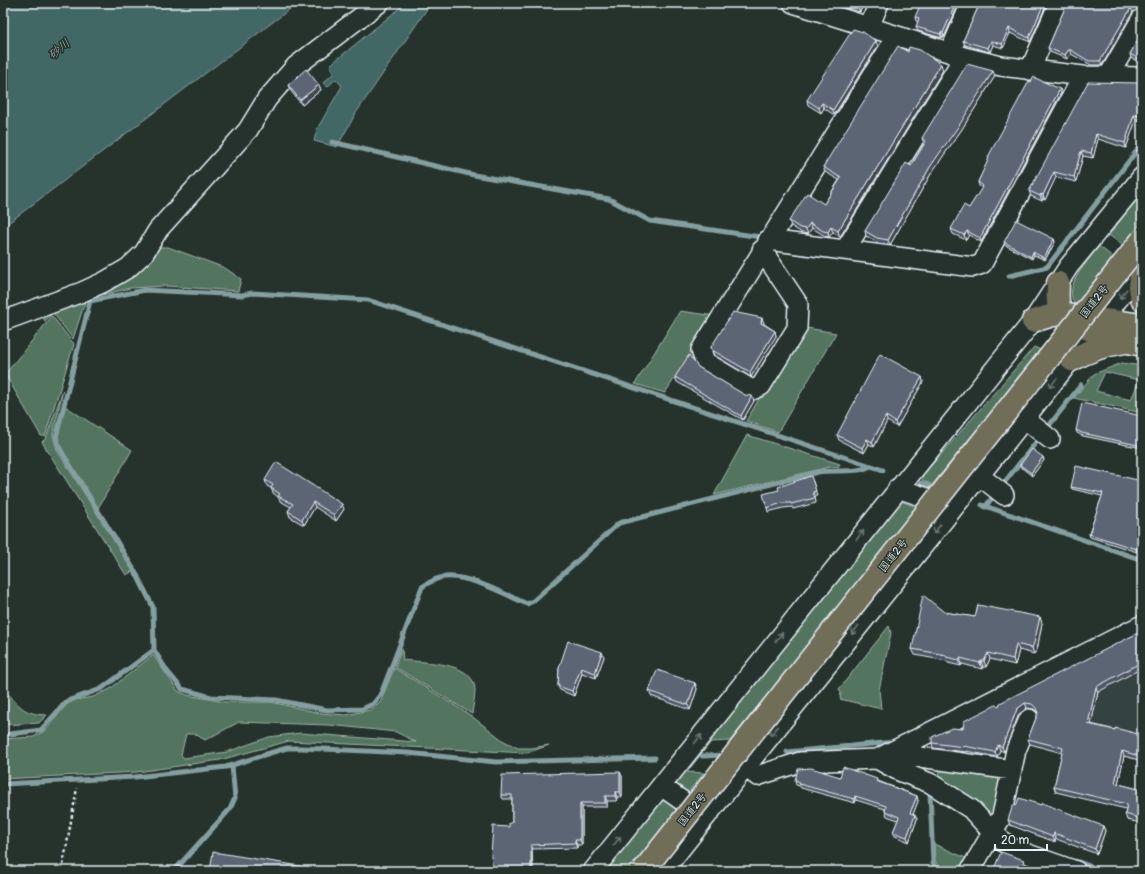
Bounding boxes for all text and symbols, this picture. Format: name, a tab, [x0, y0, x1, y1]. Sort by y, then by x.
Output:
water label: 砂川	[45, 36, 73, 63]
street label: 国道2号	[1077, 282, 1112, 321]
one-way arrow	[1118, 288, 1127, 299]
one-way arrow	[1049, 378, 1057, 389]
one-way arrow	[933, 524, 942, 534]
one-way arrow	[856, 530, 864, 541]
street label: 国道2号	[876, 536, 911, 575]
one-way arrow	[851, 624, 860, 635]
one-way arrow	[775, 632, 783, 643]
one-way arrow	[770, 726, 778, 737]
one-way arrow	[694, 733, 703, 744]
street label: 国道2号	[675, 790, 710, 829]
scale bar	[995, 826, 1047, 852]
text: 20 m	[1001, 833, 1030, 848]
one-way arrow	[613, 835, 621, 846]

